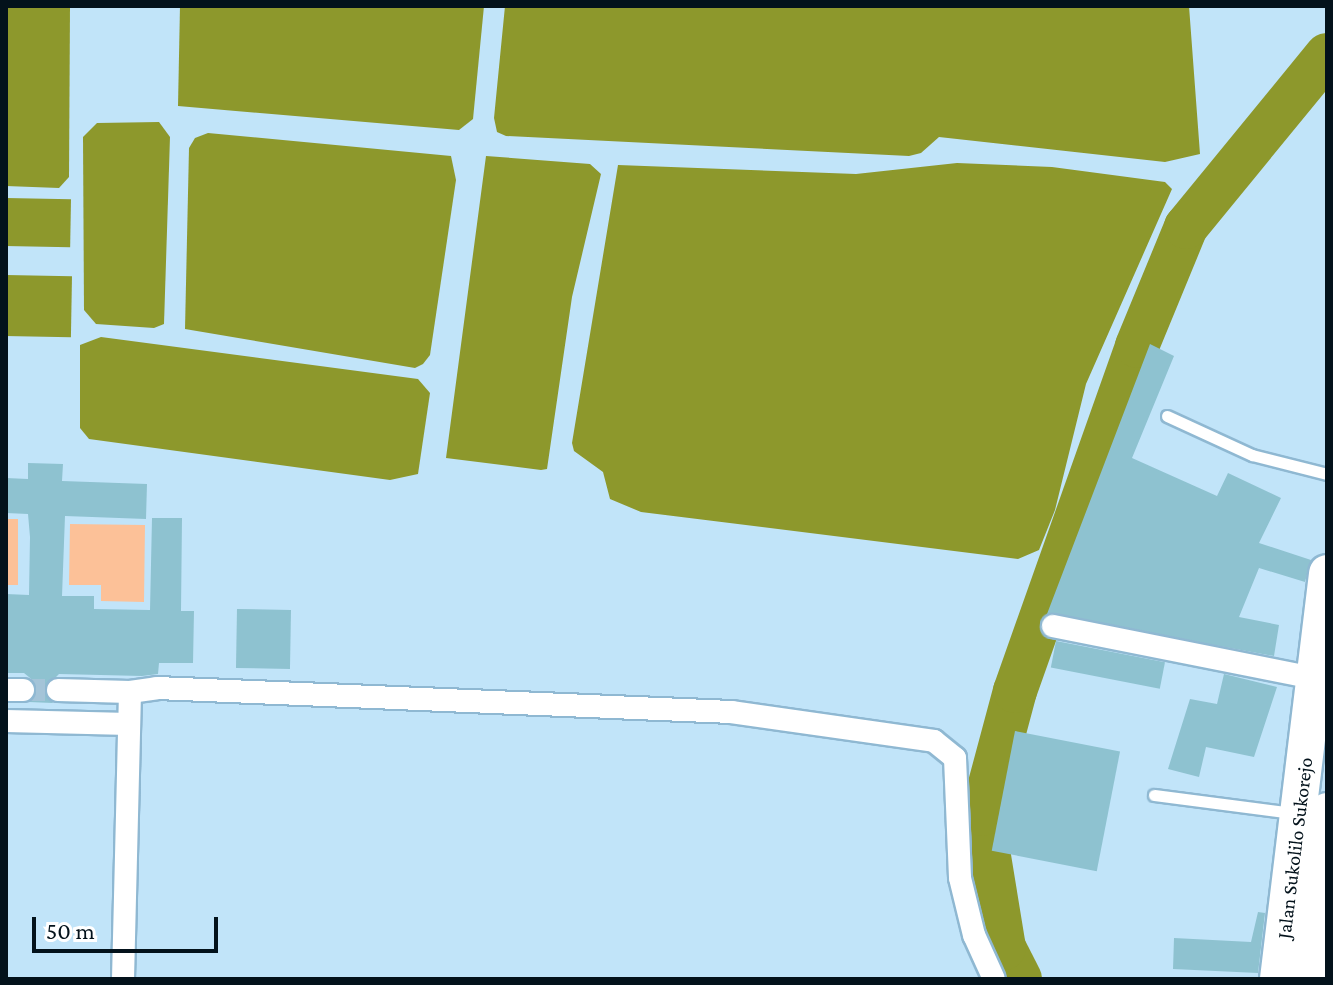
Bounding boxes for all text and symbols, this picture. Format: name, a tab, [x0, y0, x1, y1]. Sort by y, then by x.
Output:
street label: Jalan Sukolilo Sukorejo	[1272, 756, 1318, 940]
scale bar	[36, 901, 222, 951]
text: 50 m	[46, 917, 95, 944]

